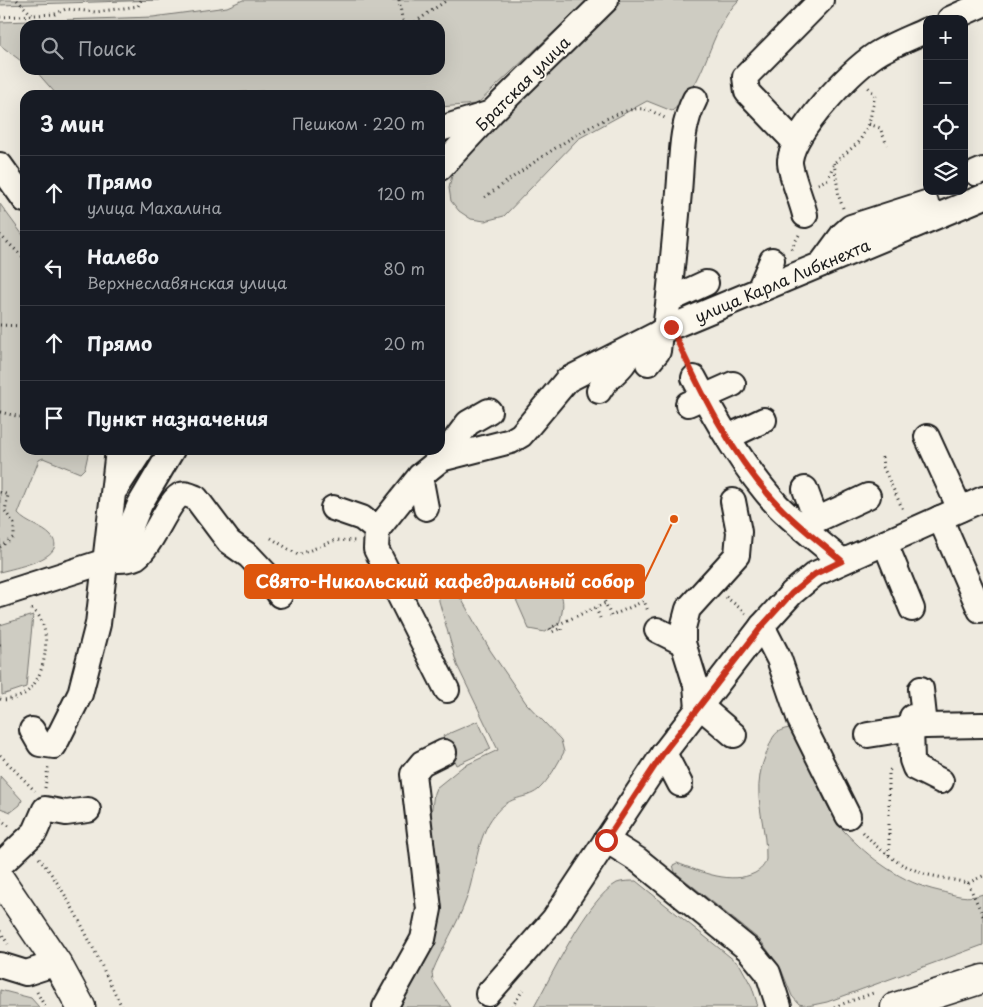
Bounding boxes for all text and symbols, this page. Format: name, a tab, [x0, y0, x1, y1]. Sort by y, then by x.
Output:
map controls	[923, 15, 968, 195]
button: +	[923, 15, 968, 60]
search box	[20, 20, 445, 75]
street label: Братская улица	[469, 30, 575, 136]
icon: search	[38, 34, 66, 62]
text: Поиск	[78, 34, 136, 62]
button: −	[923, 60, 968, 105]
button: locate	[923, 105, 968, 150]
text: 3 мин	[40, 107, 104, 139]
text: Пешком · 220 m	[292, 111, 425, 135]
button: layers	[923, 150, 968, 195]
text: Прямо	[87, 167, 152, 195]
icon: ahead	[40, 179, 68, 207]
text: 120 m	[378, 181, 425, 205]
text: улица Махалина	[87, 195, 222, 219]
street label: улица Карла Либкнехта	[691, 232, 873, 328]
text: Налево	[87, 242, 159, 270]
icon: left	[40, 254, 68, 282]
text: 80 m	[383, 256, 425, 280]
text: Верхнеславянская улица	[87, 270, 287, 294]
route end	[660, 316, 683, 339]
icon: ahead	[40, 329, 68, 357]
text: Прямо	[87, 329, 152, 357]
text: 20 m	[384, 331, 425, 355]
icon: arrive	[40, 404, 68, 432]
text: Пункт назначения	[87, 404, 268, 432]
callout: Свято-Никольский кафедральный собор	[245, 565, 644, 598]
text: Свято-Никольский кафедральный собор	[256, 567, 634, 594]
route start	[595, 829, 618, 852]

